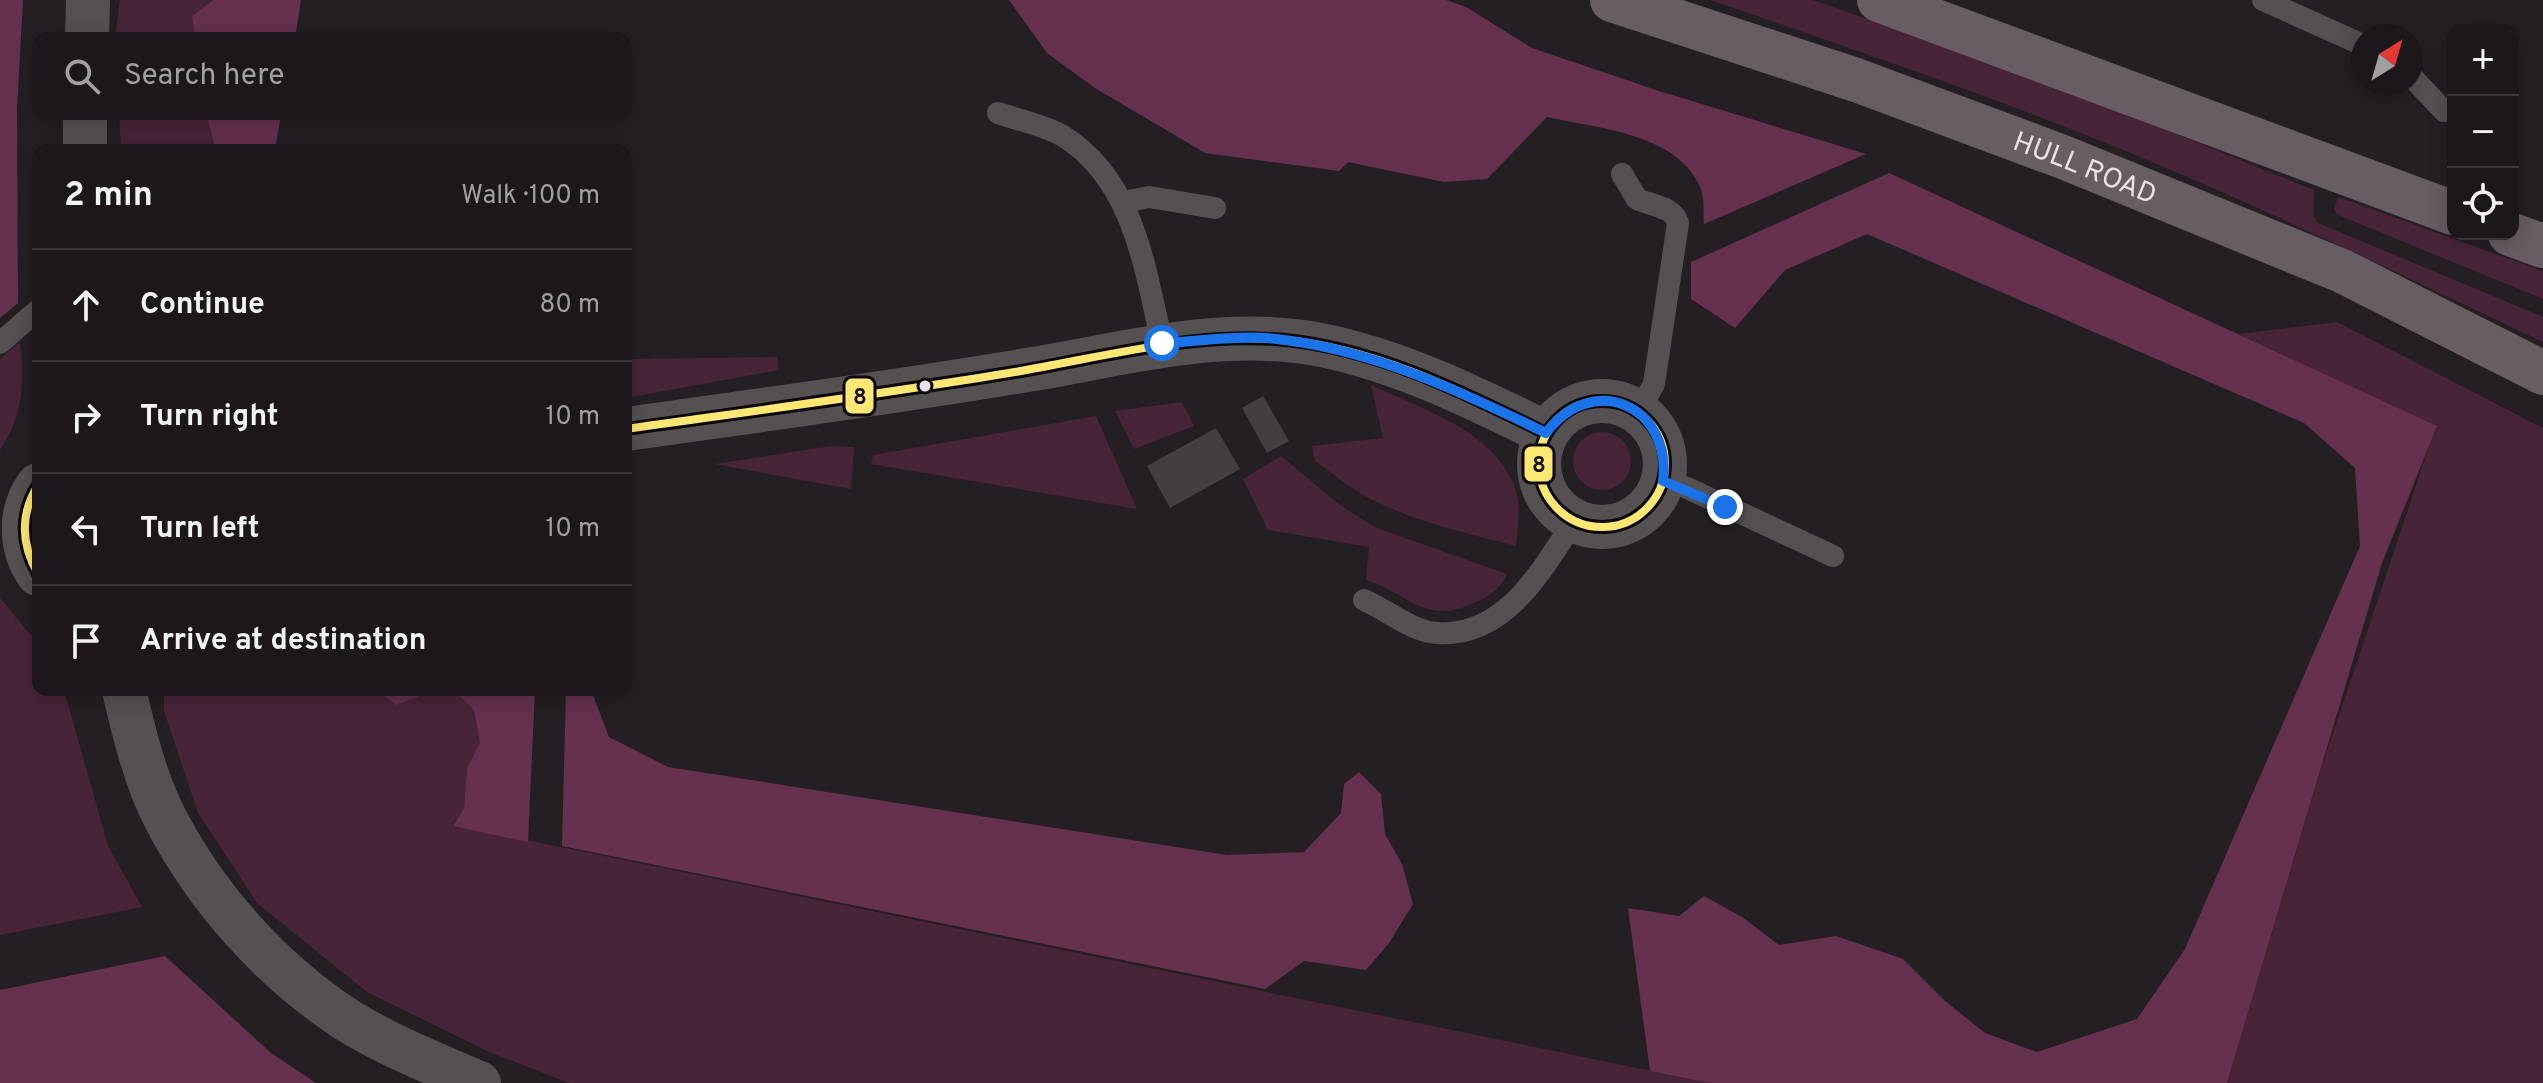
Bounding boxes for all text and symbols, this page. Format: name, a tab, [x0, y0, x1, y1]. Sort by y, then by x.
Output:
north arrow	[2351, 24, 2423, 96]
map controls	[2447, 24, 2519, 240]
button: +	[2447, 24, 2519, 96]
search box	[32, 32, 632, 120]
icon: search	[60, 54, 104, 98]
text: Search here	[124, 58, 284, 95]
button: −	[2447, 96, 2519, 168]
street label: HULL ROAD	[2007, 125, 2161, 214]
button: locate	[2447, 168, 2519, 240]
text: 2 min	[64, 175, 153, 218]
text: Walk · 100 m	[461, 180, 600, 213]
icon: ahead	[64, 283, 108, 327]
text: Continue	[140, 287, 265, 324]
text: 80 m	[540, 289, 600, 322]
route start	[1144, 325, 1180, 361]
line badge: 8	[844, 377, 875, 415]
unlabelled marker	[917, 378, 933, 394]
text: 8	[853, 385, 867, 412]
icon: right	[64, 395, 108, 439]
text: Turn right	[140, 399, 278, 436]
text: 10 m	[545, 401, 600, 434]
line badge: 8	[1523, 445, 1554, 483]
text: 8	[1532, 453, 1546, 480]
route end	[1707, 489, 1743, 525]
icon: left	[64, 507, 108, 551]
text: Turn left	[140, 511, 260, 548]
text: 10 m	[545, 513, 600, 546]
icon: arrive	[64, 619, 108, 663]
text: Arrive at destination	[140, 623, 426, 660]

